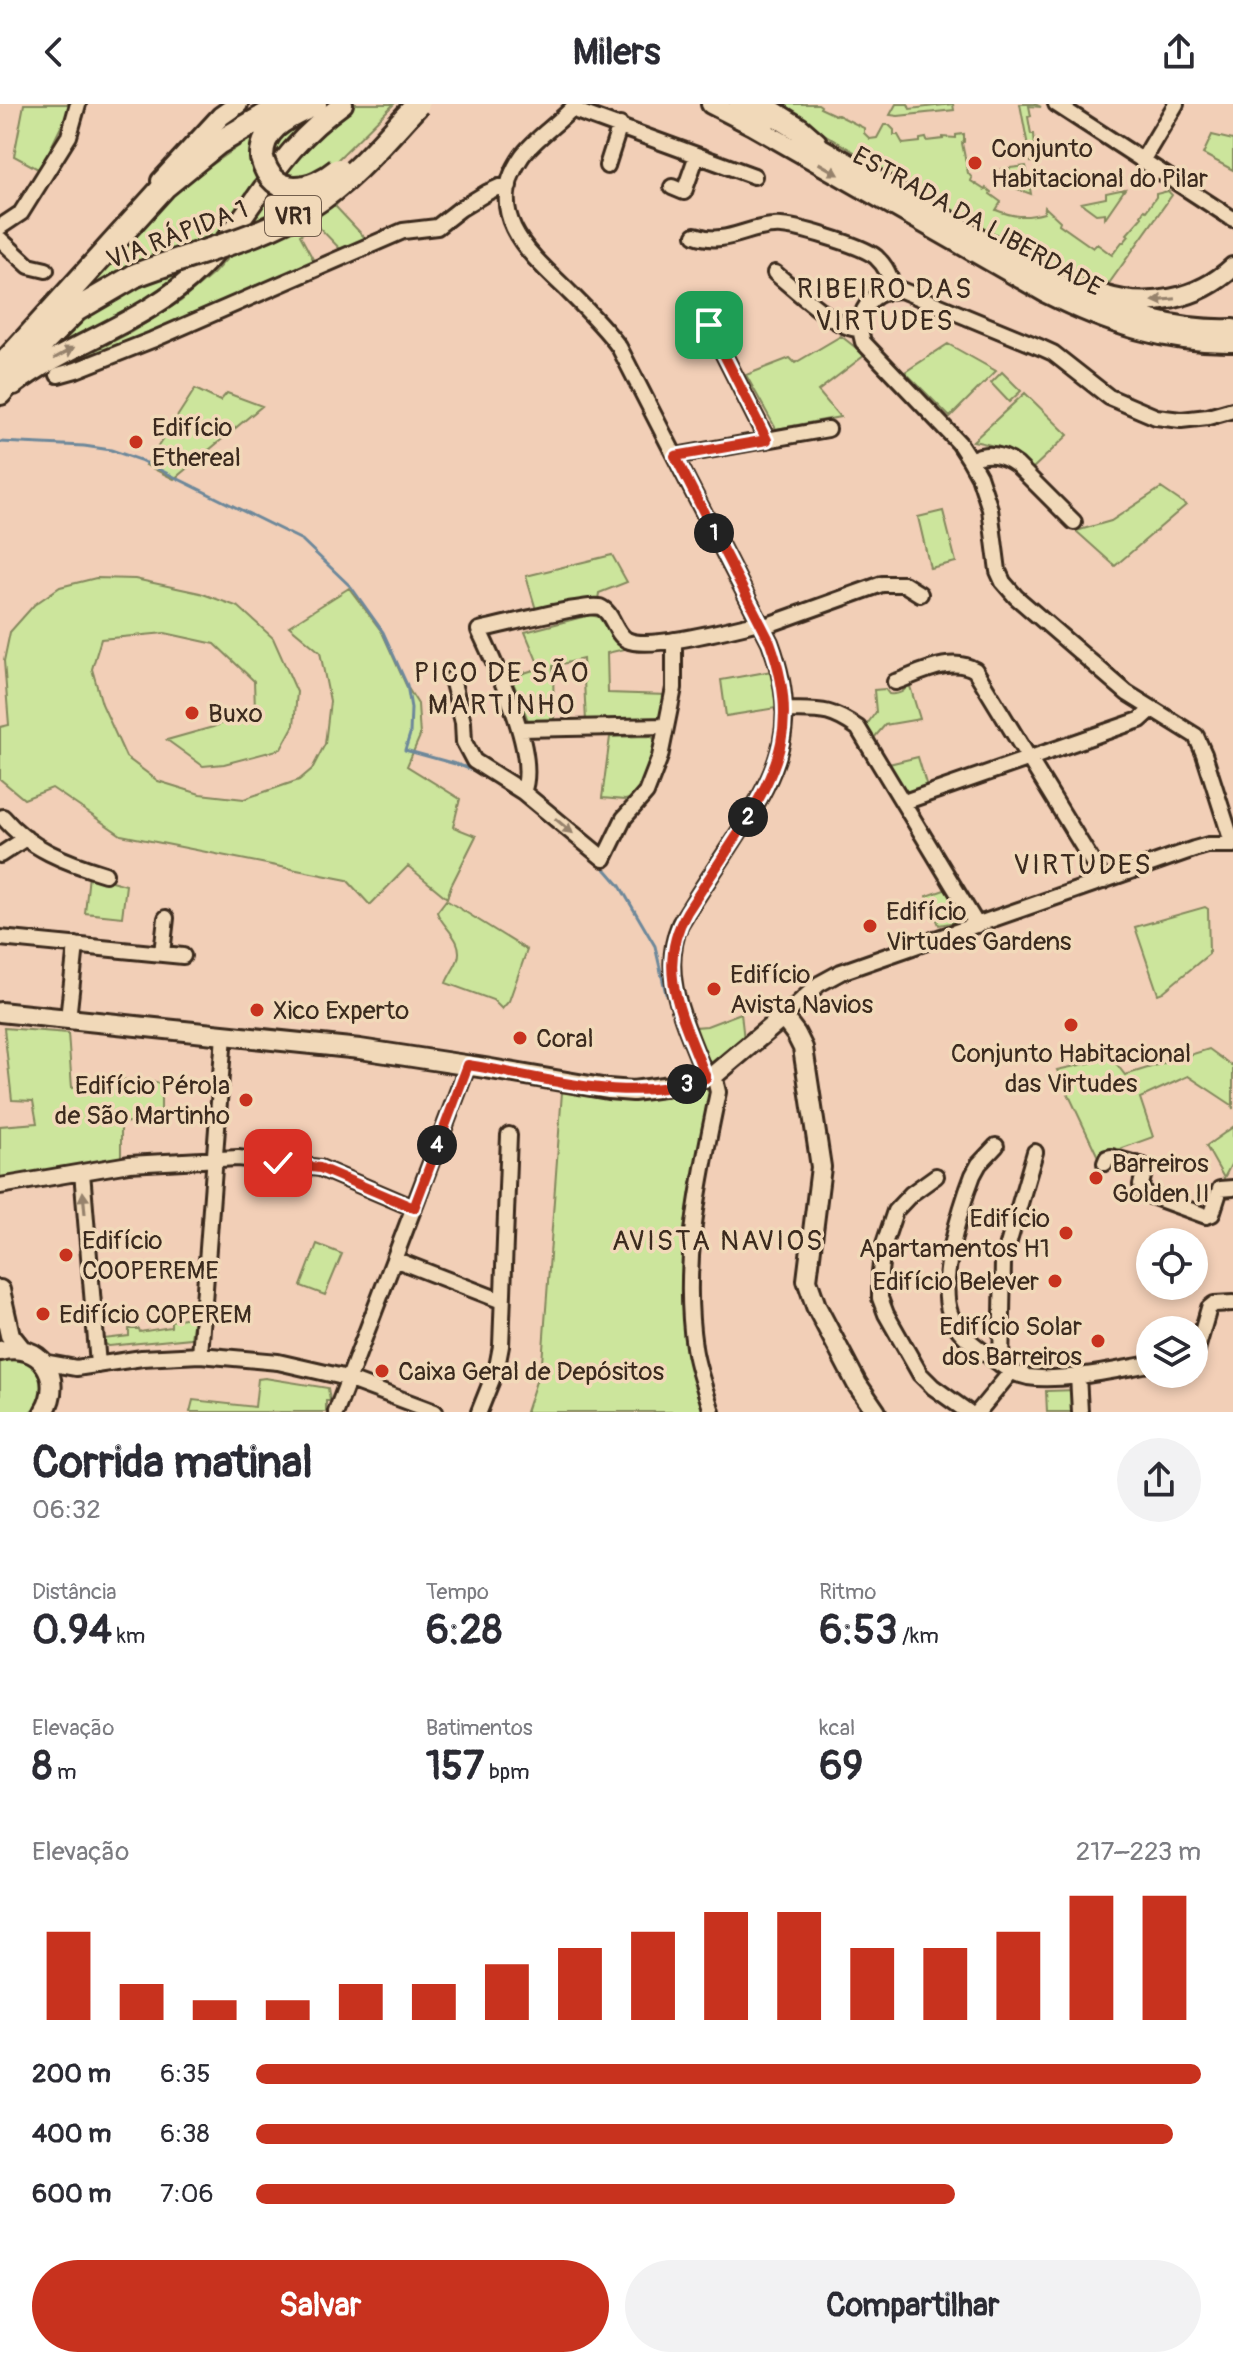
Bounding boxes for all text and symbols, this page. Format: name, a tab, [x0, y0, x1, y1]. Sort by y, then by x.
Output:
icon: back	[32, 30, 76, 74]
text: Milers	[573, 30, 660, 75]
icon: share	[1157, 30, 1201, 74]
place label: Conjunto Habitacional do Pilar	[991, 133, 1209, 195]
street label: ESTRADA DA LIBERDADE	[847, 140, 1108, 304]
marker: Conjunto Habitacional do Pilar	[966, 154, 984, 172]
one-way arrow	[817, 162, 840, 176]
street label: VIA RÁPIDA 1	[102, 193, 252, 277]
road number: VR1	[265, 196, 321, 236]
district label: RIBEIRO DAS VIRTUDES	[797, 272, 973, 339]
pin	[675, 291, 743, 359]
one-way arrow	[1151, 293, 1176, 306]
icon: arrive	[687, 303, 731, 347]
one-way arrow	[53, 346, 75, 360]
place label: Edifício Ethereal	[152, 412, 241, 474]
marker: Edifício Ethereal	[127, 433, 145, 451]
pin: 1	[694, 513, 734, 553]
text: 1	[710, 519, 718, 547]
district label: PICO DE SÃO MARTINHO	[414, 656, 590, 723]
place label: Buxo	[208, 698, 263, 730]
marker: Buxo	[183, 704, 201, 722]
pin: 2	[728, 797, 768, 837]
text: 2	[742, 803, 754, 831]
one-way arrow	[553, 817, 573, 834]
district label: VIRTUDES	[1013, 848, 1153, 883]
place label: Edifício Virtudes Gardens	[886, 896, 1072, 958]
marker: Edifício Virtudes Gardens	[861, 917, 879, 935]
place label: Edifício Avista Navios	[730, 959, 873, 1021]
marker: Edifício Avista Navios	[705, 980, 723, 998]
place label: Xico Experto	[273, 995, 409, 1027]
marker: Xico Experto	[248, 1001, 266, 1019]
marker: Conjunto Habitacional das Virtudes	[1062, 1016, 1080, 1034]
place label: Coral	[536, 1023, 594, 1055]
marker: Coral	[511, 1029, 529, 1047]
place label: Conjunto Habitacional das Virtudes	[951, 1038, 1191, 1100]
pin: 3	[667, 1064, 707, 1104]
place label: Edifício Pérola de São Martinho	[55, 1070, 230, 1132]
text: 3	[681, 1070, 693, 1098]
marker: Edifício Pérola de São Martinho	[237, 1091, 255, 1109]
pin: 4	[417, 1125, 457, 1165]
pin	[244, 1129, 312, 1197]
text: 4	[431, 1131, 443, 1159]
icon: check	[256, 1141, 300, 1185]
place label: Barreiros Golden II	[1112, 1148, 1210, 1210]
marker: Barreiros Golden II	[1087, 1169, 1105, 1187]
one-way arrow	[77, 1190, 90, 1215]
place label: Edifício Apartamentos H1	[859, 1203, 1050, 1265]
district label: AVISTA NAVIOS	[612, 1224, 824, 1259]
marker: Edifício Apartamentos H1	[1057, 1224, 1075, 1242]
place label: Edifício COOPEREME	[82, 1225, 219, 1287]
map controls	[1136, 1228, 1208, 1388]
button: locate	[1136, 1228, 1208, 1300]
marker: Edifício COOPEREME	[57, 1246, 75, 1264]
place label: Edifício Belever	[872, 1266, 1040, 1298]
marker: Edifício Belever	[1046, 1272, 1064, 1290]
place label: Edifício COPEREM	[59, 1299, 252, 1331]
marker: Edifício COPEREM	[34, 1305, 52, 1323]
place label: Edifício Solar dos Barreiros	[939, 1311, 1083, 1373]
button: layers	[1136, 1316, 1208, 1388]
marker: Edifício Solar dos Barreiros	[1089, 1332, 1107, 1350]
place label: Caixa Geral de Depósitos	[398, 1356, 665, 1388]
marker: Caixa Geral de Depósitos	[373, 1362, 391, 1380]
text: Corrida matinal	[32, 1436, 313, 1491]
button: share	[1117, 1438, 1201, 1522]
text: 06:32	[32, 1494, 101, 1526]
text: Distância	[32, 1578, 116, 1606]
text: Tempo	[426, 1578, 489, 1606]
text: Ritmo	[819, 1578, 876, 1606]
text: 0.94	[32, 1606, 112, 1655]
text: 6:28	[426, 1606, 502, 1655]
text: 6:53	[819, 1606, 897, 1655]
text: km	[112, 1622, 145, 1650]
text: /km	[897, 1622, 939, 1650]
text: Elevação	[32, 1714, 114, 1742]
text: Batimentos	[426, 1714, 533, 1742]
text: kcal	[819, 1714, 855, 1742]
text: 8	[32, 1742, 52, 1791]
text: 157	[426, 1742, 484, 1791]
text: 69	[819, 1742, 863, 1791]
text: m	[52, 1758, 76, 1786]
text: bpm	[484, 1758, 530, 1786]
text: Elevação	[32, 1836, 129, 1868]
text: 217–223 m	[1076, 1836, 1201, 1868]
text: 200 m	[32, 2058, 111, 2090]
text: 6:35	[160, 2058, 211, 2090]
text: 400 m	[32, 2118, 111, 2150]
text: 6:38	[160, 2118, 210, 2150]
text: 600 m	[32, 2178, 111, 2210]
text: 7:06	[160, 2178, 214, 2210]
button: Salvar	[32, 2260, 609, 2352]
button: Compartilhar	[625, 2260, 1201, 2352]

